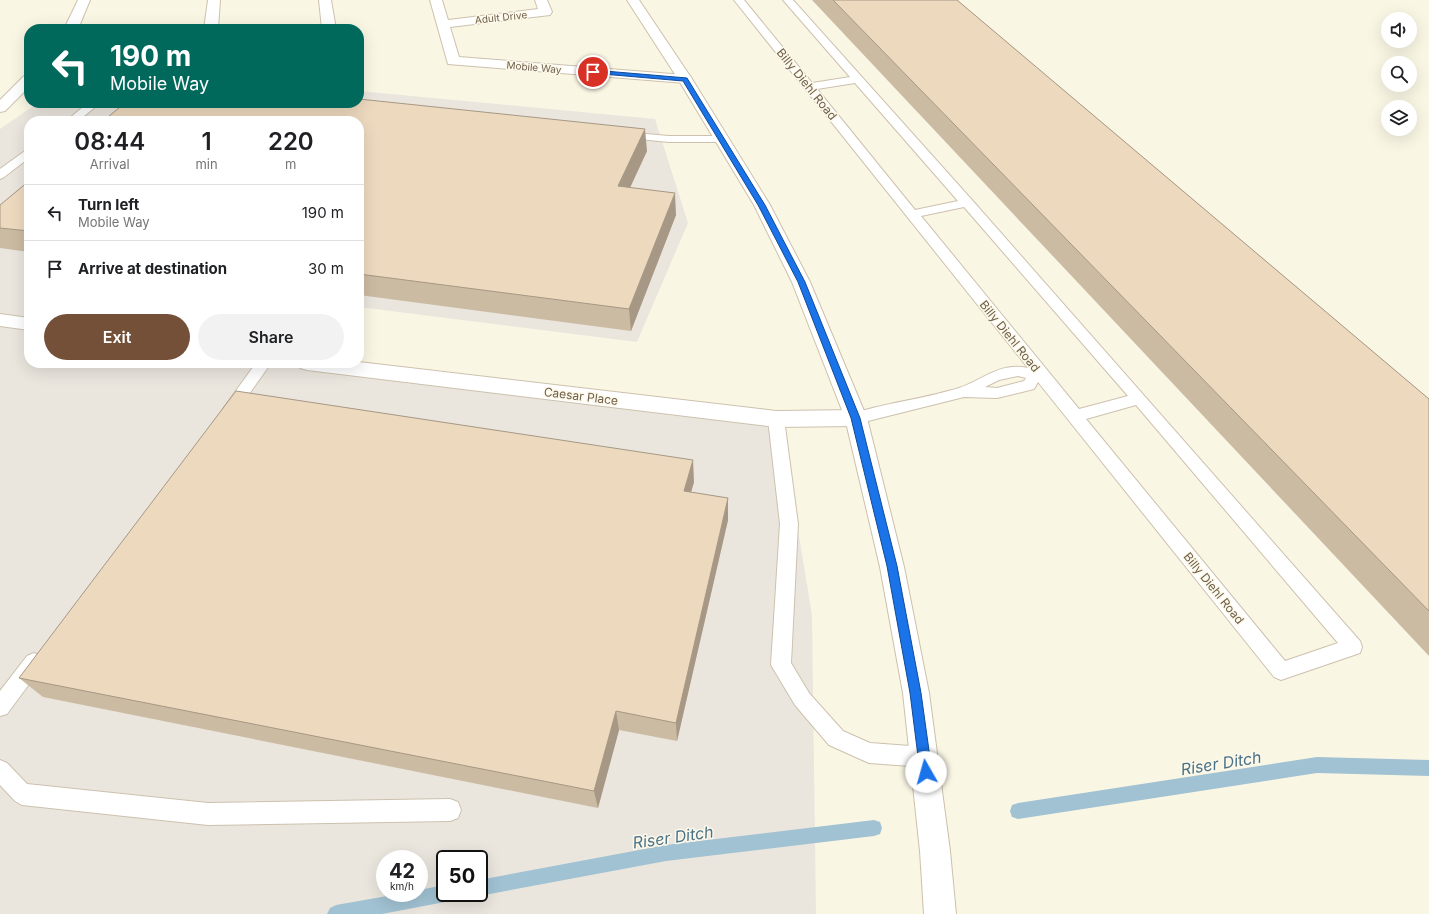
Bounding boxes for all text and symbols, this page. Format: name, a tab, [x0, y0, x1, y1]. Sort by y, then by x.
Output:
street label: Adult Drive	[474, 8, 528, 26]
map controls	[1381, 12, 1417, 136]
button: sound	[1381, 12, 1417, 48]
text: 190 m	[110, 39, 191, 73]
icon: left	[44, 40, 96, 92]
street label: Billy Diehl Road	[774, 45, 840, 123]
pin	[576, 55, 610, 89]
button: search	[1381, 56, 1417, 92]
street label: Mobile Way	[506, 59, 562, 75]
icon: arrive	[582, 61, 604, 83]
text: Mobile Way	[110, 73, 209, 94]
button: layers	[1381, 100, 1417, 136]
text: 08:44	[74, 127, 145, 156]
text: 1	[201, 127, 212, 156]
text: 220	[268, 127, 314, 156]
text: Arrival	[90, 156, 130, 172]
text: min	[195, 156, 218, 172]
text: m	[285, 156, 297, 172]
text: Turn left	[78, 195, 139, 214]
icon: left	[44, 202, 66, 224]
text: 190 m	[302, 203, 344, 222]
text: Mobile Way	[78, 214, 150, 230]
icon: arrive	[44, 258, 66, 280]
text: Arrive at destination	[78, 259, 227, 278]
text: 30 m	[308, 259, 344, 278]
street label: Billy Diehl Road	[977, 297, 1043, 375]
button: Exit	[44, 314, 190, 360]
button: Share	[198, 314, 344, 360]
street label: Caesar Place	[543, 384, 619, 408]
street label: Billy Diehl Road	[1181, 549, 1247, 627]
water label: Riser Ditch	[1179, 747, 1263, 779]
position arrow	[905, 751, 947, 793]
water label: Riser Ditch	[631, 821, 715, 853]
speed limit sign: 50	[436, 850, 488, 902]
text: 42	[389, 859, 415, 883]
text: km/h	[390, 880, 414, 892]

